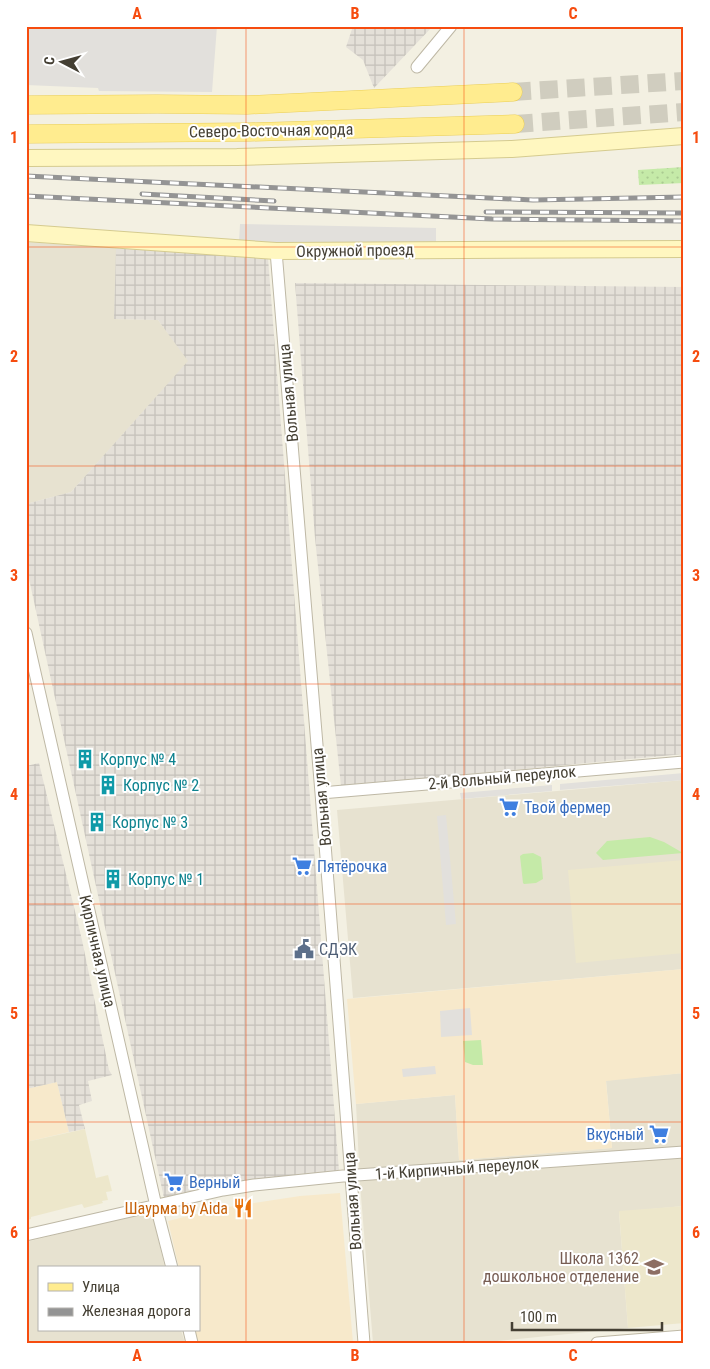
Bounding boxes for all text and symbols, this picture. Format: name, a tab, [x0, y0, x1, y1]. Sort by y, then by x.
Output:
text: A	[132, 4, 142, 23]
text: B	[351, 4, 360, 23]
text: C	[568, 4, 578, 23]
north arrow	[38, 38, 88, 88]
text: С	[41, 56, 57, 65]
street label: Северо-Восточная хорда	[189, 120, 353, 141]
text: 1	[10, 128, 18, 147]
text: 1	[692, 128, 700, 147]
street label: Окружной проезд	[296, 240, 414, 261]
street label: Вольная улица	[275, 343, 302, 443]
text: 2	[10, 347, 18, 366]
text: 2	[692, 347, 700, 366]
text: 3	[10, 566, 18, 585]
text: 3	[692, 566, 700, 585]
street label: Вольная улица	[308, 747, 335, 847]
building icon: Корпус № 4	[74, 748, 96, 770]
place label: Корпус № 4	[100, 750, 176, 769]
street label: 2-й Вольный переулок	[427, 762, 577, 793]
building icon: Корпус № 2	[97, 774, 119, 796]
place label: Корпус № 2	[123, 776, 199, 795]
text: 4	[10, 785, 18, 804]
text: 4	[692, 785, 700, 804]
supermarket icon: Твой фермер	[498, 796, 520, 818]
place label: Твой фермер	[524, 798, 611, 817]
building icon: Корпус № 3	[86, 811, 108, 833]
place label: Корпус № 3	[112, 813, 188, 832]
supermarket icon: Пятёрочка	[291, 855, 313, 877]
place label: Пятёрочка	[317, 857, 387, 876]
building icon: Корпус № 1	[102, 868, 124, 890]
place label: Корпус № 1	[128, 870, 204, 889]
street label: Кирпичная улица	[75, 893, 120, 1009]
public building icon: СДЭК	[293, 938, 315, 960]
place label: СДЭК	[319, 940, 357, 959]
text: 5	[10, 1004, 18, 1023]
text: 5	[692, 1004, 700, 1023]
supermarket icon: Вкусный	[648, 1123, 670, 1145]
place label: Вкусный	[586, 1125, 644, 1144]
street label: Вольная улица	[340, 1151, 365, 1251]
street label: 1-й Кирпичный переулок	[374, 1153, 540, 1184]
supermarket icon: Верный	[163, 1171, 185, 1193]
place label: Верный	[189, 1173, 240, 1192]
restaurant icon: Шаурма by Aida	[232, 1197, 254, 1219]
place label: Шаурма by Aida	[125, 1199, 228, 1218]
text: 6	[10, 1223, 18, 1242]
text: 6	[692, 1223, 700, 1242]
place label: Школа 1362 дошкольное отделение	[483, 1249, 639, 1286]
school or university icon: Школа 1362 дошкольное отделение	[643, 1256, 665, 1278]
legend	[38, 1266, 200, 1332]
text: Улица	[82, 1278, 120, 1296]
scale bar	[512, 1299, 662, 1331]
text: Железная дорога	[82, 1302, 191, 1320]
text: 100 m	[520, 1308, 557, 1326]
text: A	[132, 1346, 142, 1365]
text: B	[351, 1346, 360, 1365]
text: C	[568, 1346, 578, 1365]

